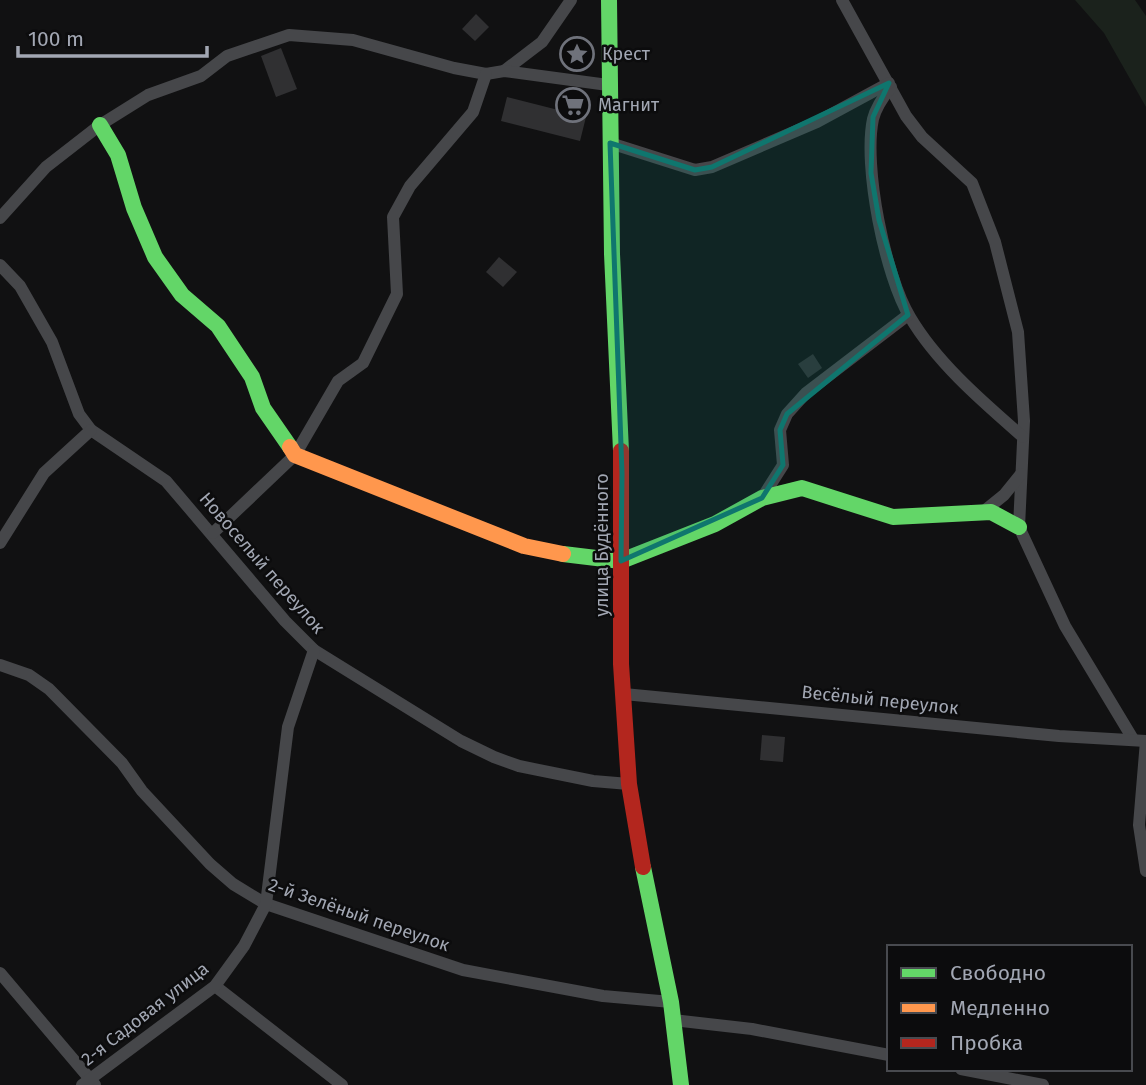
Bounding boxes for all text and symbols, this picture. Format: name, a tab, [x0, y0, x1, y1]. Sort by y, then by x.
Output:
scale bar	[18, 14, 206, 58]
text: 100 m	[28, 26, 84, 52]
place icon: Крест	[558, 35, 596, 73]
place label: Крест	[602, 43, 651, 65]
supermarket icon: Магнит	[554, 86, 592, 124]
place label: Магнит	[598, 94, 660, 116]
street label: улица Будённого	[591, 473, 613, 617]
street label: Новоселый переулок	[195, 488, 330, 639]
street label: Весёлый переулок	[801, 681, 960, 719]
street label: 2-й Зелёный переулок	[266, 874, 453, 957]
legend	[887, 945, 1132, 1071]
street label: 2-я Садовая улица	[77, 957, 213, 1071]
text: Свободно	[950, 960, 1046, 986]
text: Медленно	[950, 995, 1050, 1021]
text: Пробка	[950, 1030, 1023, 1056]

